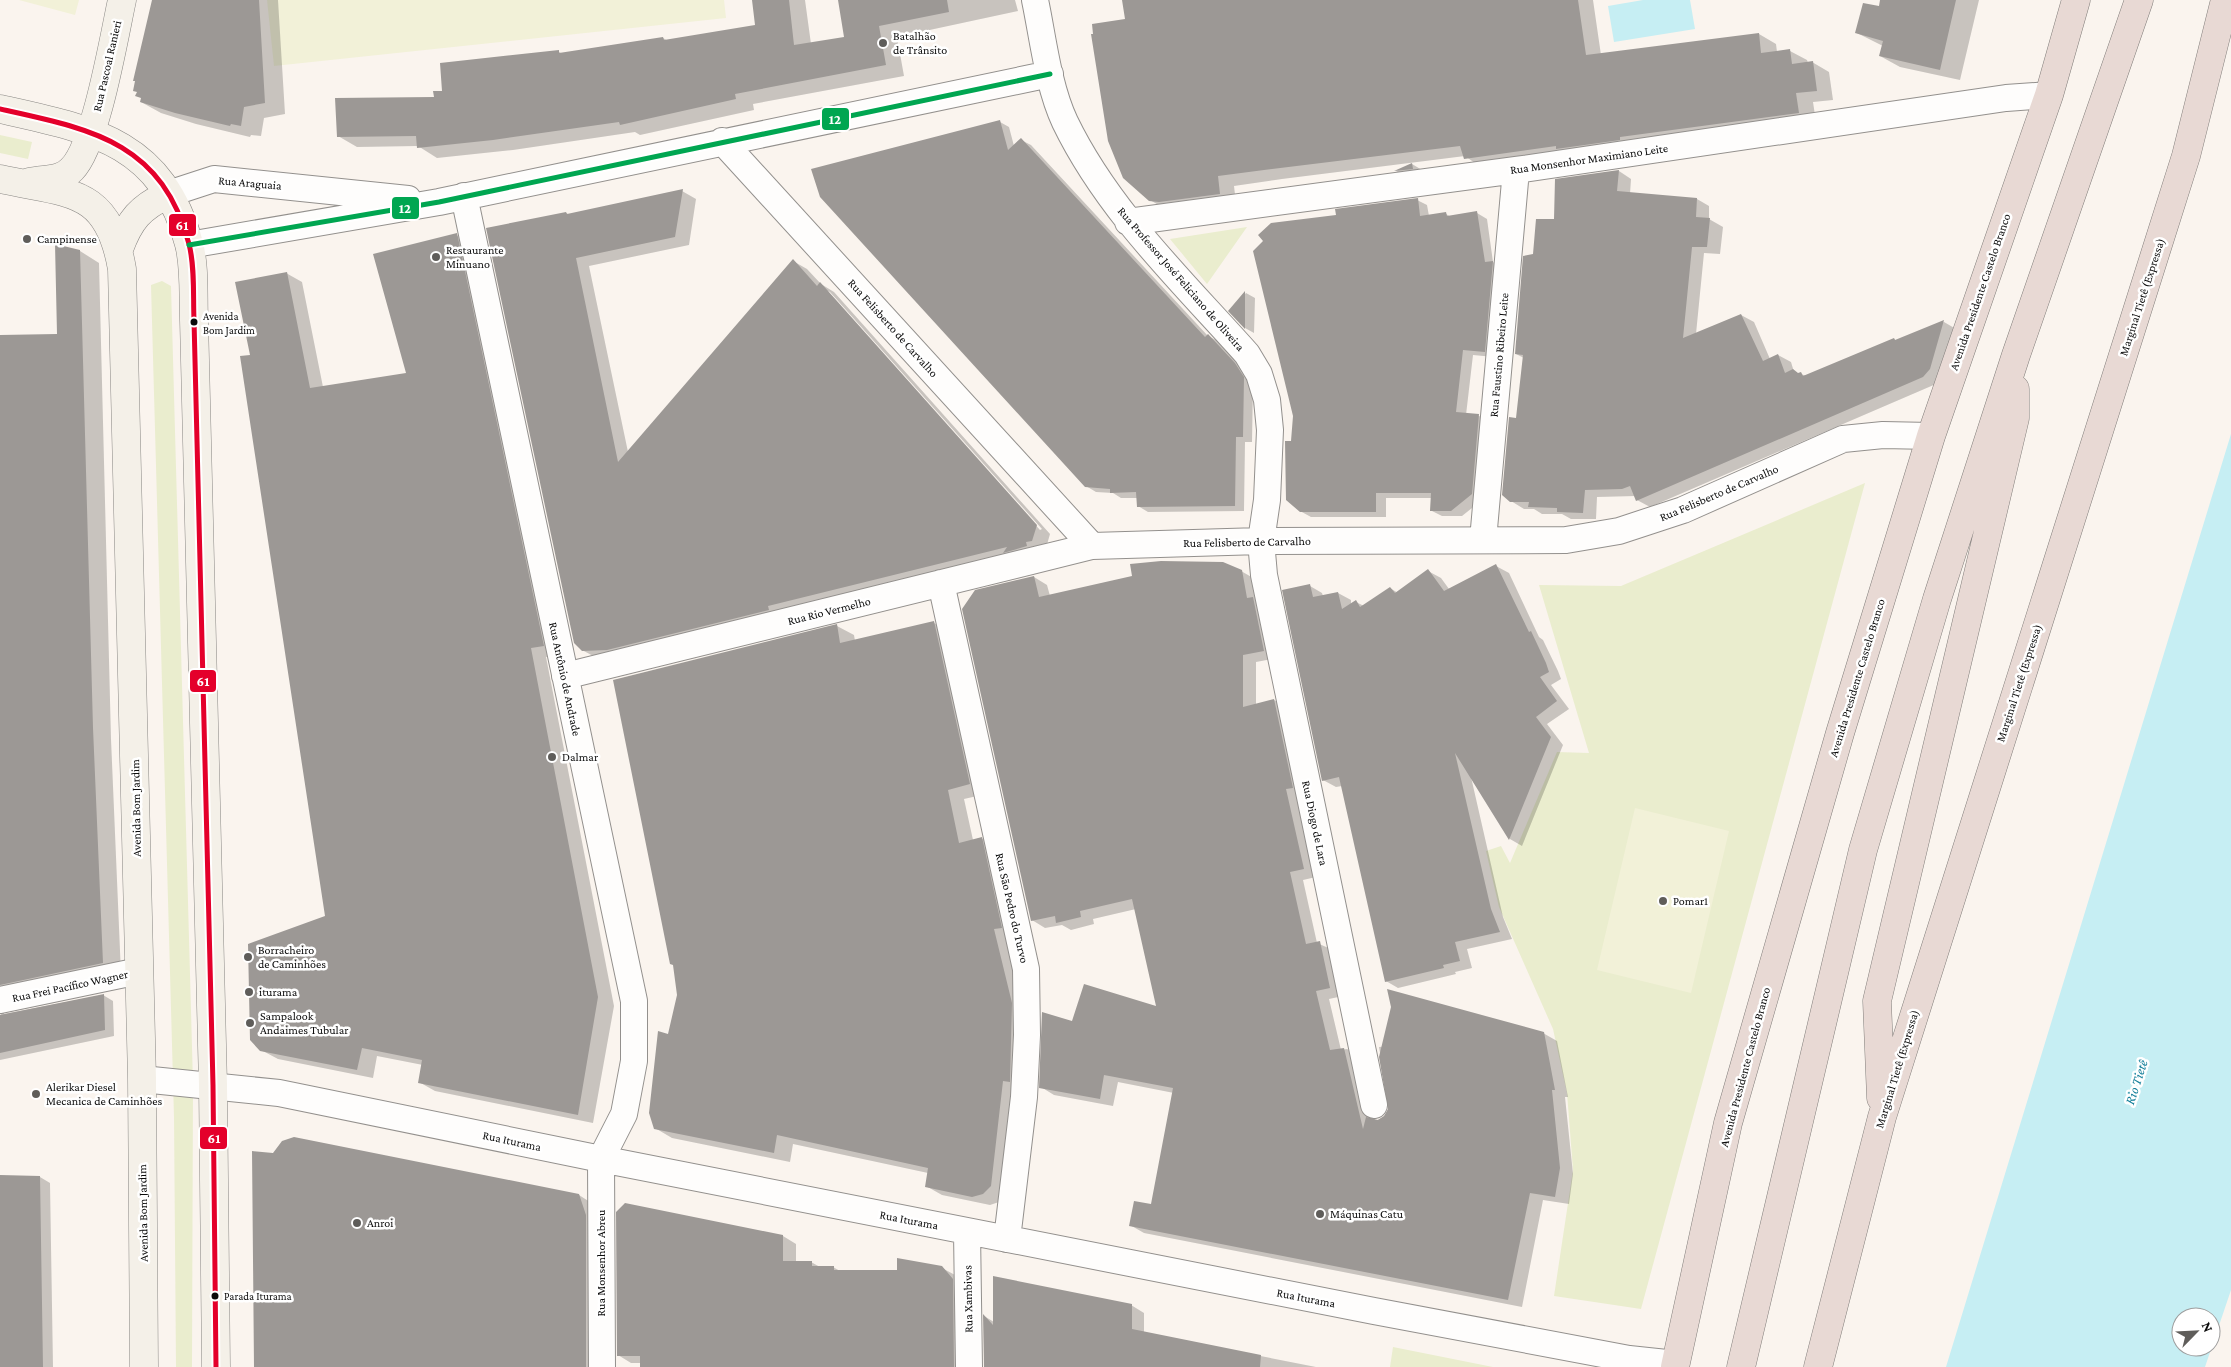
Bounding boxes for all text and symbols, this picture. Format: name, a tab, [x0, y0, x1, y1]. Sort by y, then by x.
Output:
street label: Rua Pascoal Ranieri	[90, 19, 124, 113]
place label: Batalhão de Trânsito	[893, 29, 947, 57]
marker: Batalhão de Trânsito	[877, 37, 889, 49]
line badge: 12	[821, 107, 850, 131]
text: 12	[829, 111, 841, 127]
street label: Rua Monsenhor Maximiano Leite	[1509, 141, 1669, 177]
street label: Rua Araguaia	[218, 173, 283, 193]
line badge: 12	[391, 196, 420, 220]
text: 12	[399, 200, 411, 216]
street label: Rua Professor José Feliciano de Oliveira	[1115, 204, 1248, 354]
street label: Avenida Presidente Castelo Branco	[1947, 212, 2013, 372]
line badge: 61	[168, 213, 197, 237]
text: 61	[176, 217, 188, 233]
place label: Campinense	[37, 232, 97, 246]
marker: Campinense	[21, 233, 33, 245]
street label: Marginal Tietê (Expressa)	[2116, 236, 2168, 358]
place label: Restaurante Minuano	[446, 243, 504, 271]
marker: Restaurante Minuano	[430, 251, 442, 263]
street label: Rua Felisberto de Carvalho	[845, 276, 941, 380]
street label: Rua Faustino Ribeiro Leite	[1487, 292, 1511, 418]
place label: Avenida Bom Jardim	[203, 310, 255, 337]
marker: Avenida Bom Jardim	[189, 317, 199, 327]
street label: Rua Felisberto de Carvalho	[1658, 462, 1781, 524]
street label: Rua Felisberto de Carvalho	[1183, 534, 1311, 550]
street label: Rua Rio Vermelho	[786, 594, 872, 628]
street label: Avenida Presidente Castelo Branco	[1826, 597, 1888, 759]
street label: Rua Antônio de Andrade	[546, 621, 584, 737]
street label: Marginal Tietê (Expressa)	[1993, 622, 2045, 744]
line badge: 61	[189, 669, 217, 693]
text: 61	[197, 673, 209, 689]
place label: Dalmar	[562, 750, 599, 764]
marker: Dalmar	[546, 751, 558, 763]
street label: Avenida Bom Jardim	[128, 759, 144, 857]
street label: Rua Diogo de Lara	[1299, 779, 1331, 867]
street label: Rua São Pedro do Turvo	[993, 852, 1032, 965]
place label: Pomar1	[1673, 894, 1708, 908]
marker: Pomar1	[1657, 895, 1669, 907]
place label: Borracheiro de Caminhões	[258, 943, 326, 971]
marker: Borracheiro de Caminhões	[242, 951, 254, 963]
street label: Rua Frei Pacífico Wagner	[11, 967, 130, 1005]
place label: iturama	[259, 985, 298, 999]
marker: iturama	[243, 986, 255, 998]
street label: Avenida Presidente Castelo Branco	[1717, 986, 1773, 1148]
street label: Marginal Tietê (Expressa)	[1872, 1008, 1922, 1130]
place label: Sampalook Andaimes Tubular	[260, 1009, 349, 1037]
marker: Sampalook Andaimes Tubular	[244, 1017, 256, 1029]
water label: Rio Tietê	[2121, 1057, 2151, 1106]
place label: Alerikar Diesel Mecanica de Caminhões	[46, 1080, 162, 1108]
marker: Alerikar Diesel Mecanica de Caminhões	[30, 1088, 42, 1100]
line badge: 61	[199, 1126, 228, 1150]
street label: Rua Iturama	[481, 1128, 543, 1154]
text: 61	[208, 1130, 220, 1146]
street label: Avenida Bom Jardim	[135, 1164, 151, 1262]
street label: Rua Iturama	[878, 1207, 940, 1233]
place label: Máquinas Catu	[1330, 1207, 1404, 1221]
marker: Máquinas Catu	[1314, 1208, 1326, 1220]
street label: Rua Monsenhor Abreu	[594, 1209, 608, 1316]
place label: Anroi	[367, 1216, 393, 1230]
marker: Anroi	[351, 1217, 363, 1229]
street label: Rua Xambivas	[960, 1265, 976, 1333]
street label: Rua Iturama	[1275, 1285, 1337, 1311]
place label: Parada Iturama	[224, 1290, 292, 1302]
marker: Parada Iturama	[210, 1291, 220, 1301]
north arrow	[2171, 1307, 2221, 1357]
text: N	[2199, 1319, 2217, 1335]

